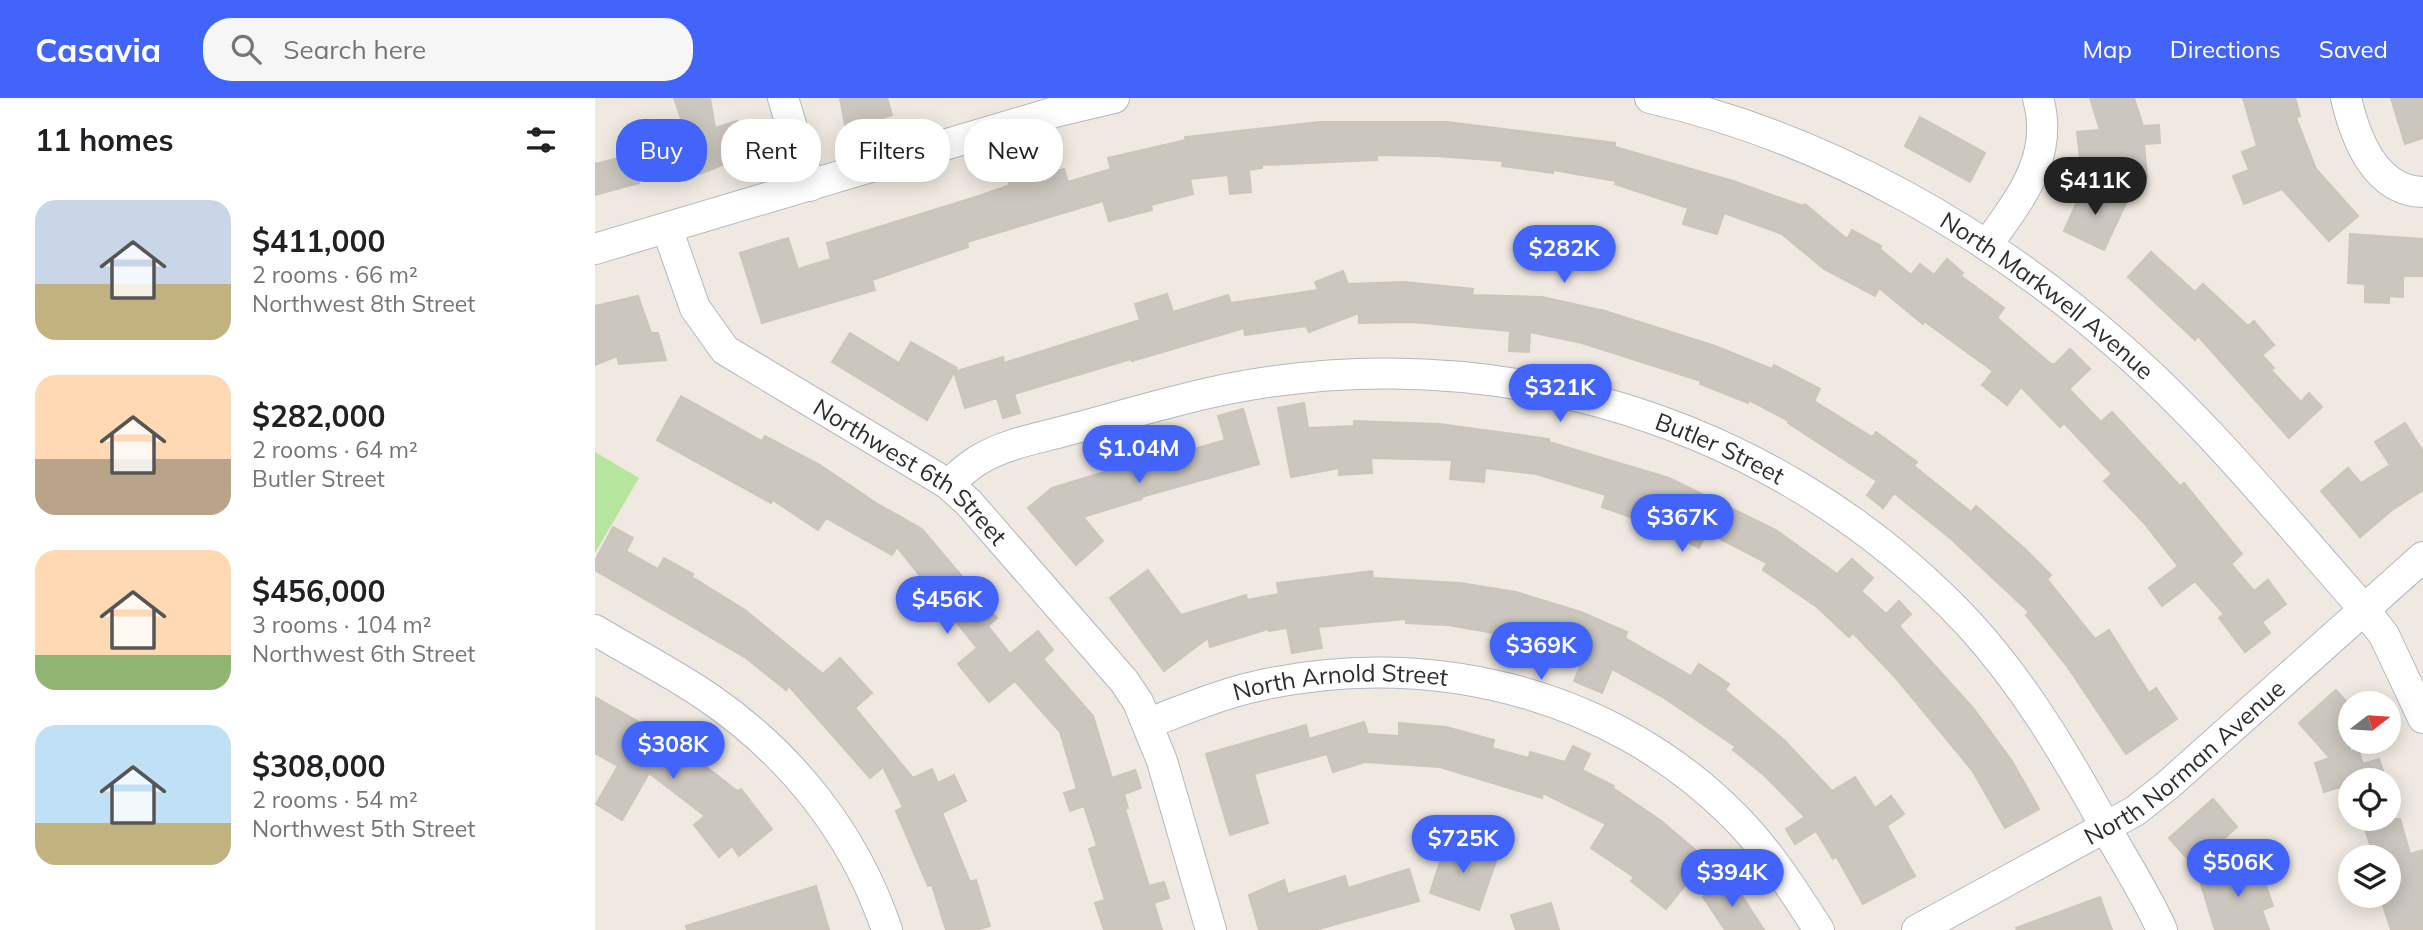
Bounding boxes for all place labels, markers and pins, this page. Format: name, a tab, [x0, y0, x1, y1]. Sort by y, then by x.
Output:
pin: $411K	[2046, 158, 2144, 217]
pin: $282K	[1515, 226, 1613, 285]
pin: $321K	[1511, 364, 1609, 424]
pin: $1.04M	[1082, 426, 1196, 485]
pin: $367K	[1633, 494, 1731, 554]
pin: $456K	[898, 576, 996, 636]
pin: $369K	[1492, 622, 1590, 682]
pin: $308K	[624, 722, 722, 781]
pin: $725K	[1414, 816, 1512, 875]
pin: $506K	[2189, 840, 2287, 899]
pin: $394K	[1683, 850, 1781, 909]

